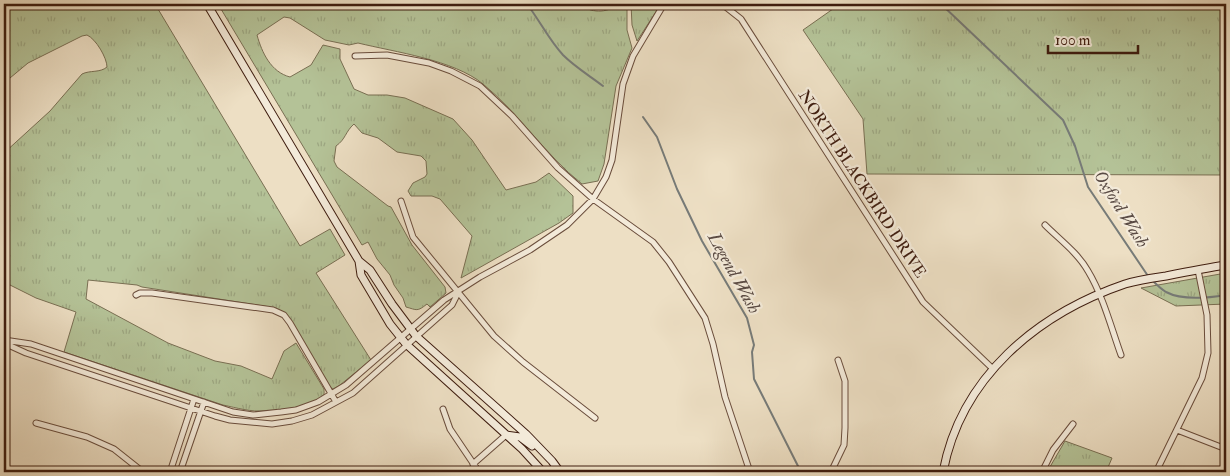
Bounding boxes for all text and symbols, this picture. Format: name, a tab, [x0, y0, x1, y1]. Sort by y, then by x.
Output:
scale bar	[1048, 22, 1138, 54]
text: 100 m	[1055, 31, 1091, 50]
street label: NORTH BLACKBIRD DRIVE	[794, 86, 930, 282]
water label: Oxford Wash	[1088, 166, 1154, 252]
water label: Legend Wash	[702, 227, 766, 318]

